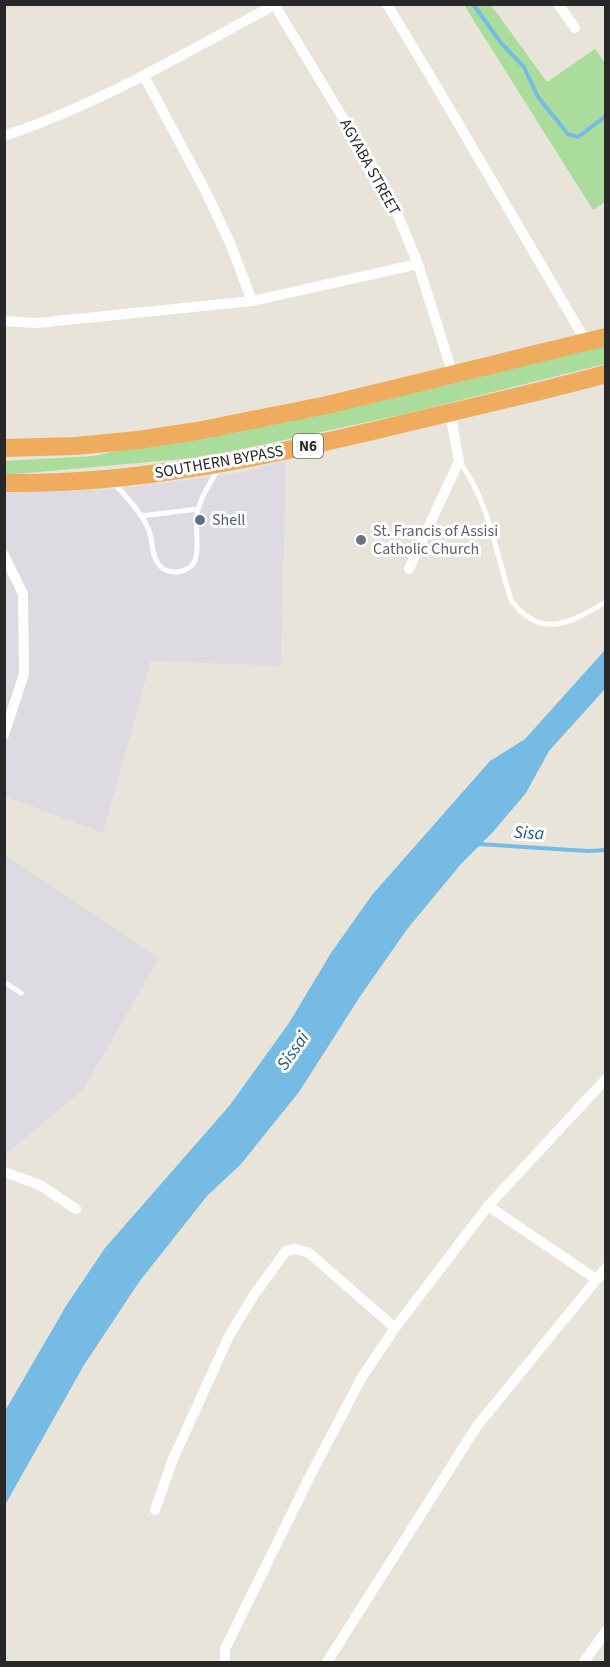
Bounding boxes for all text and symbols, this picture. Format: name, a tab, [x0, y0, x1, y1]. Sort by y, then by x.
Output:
street label: AGYABA STREET	[334, 115, 406, 220]
road number: N6	[293, 434, 323, 458]
street label: SOUTHERN BYPASS	[153, 440, 285, 484]
place label: Shell	[212, 509, 245, 531]
marker: Shell	[193, 513, 207, 527]
place label: St. Francis of Assisi Catholic Church	[373, 520, 498, 560]
marker: St. Francis of Assisi Catholic Church	[354, 533, 368, 547]
water label: Sisa	[513, 820, 545, 846]
water label: Sissai	[271, 1026, 316, 1075]

